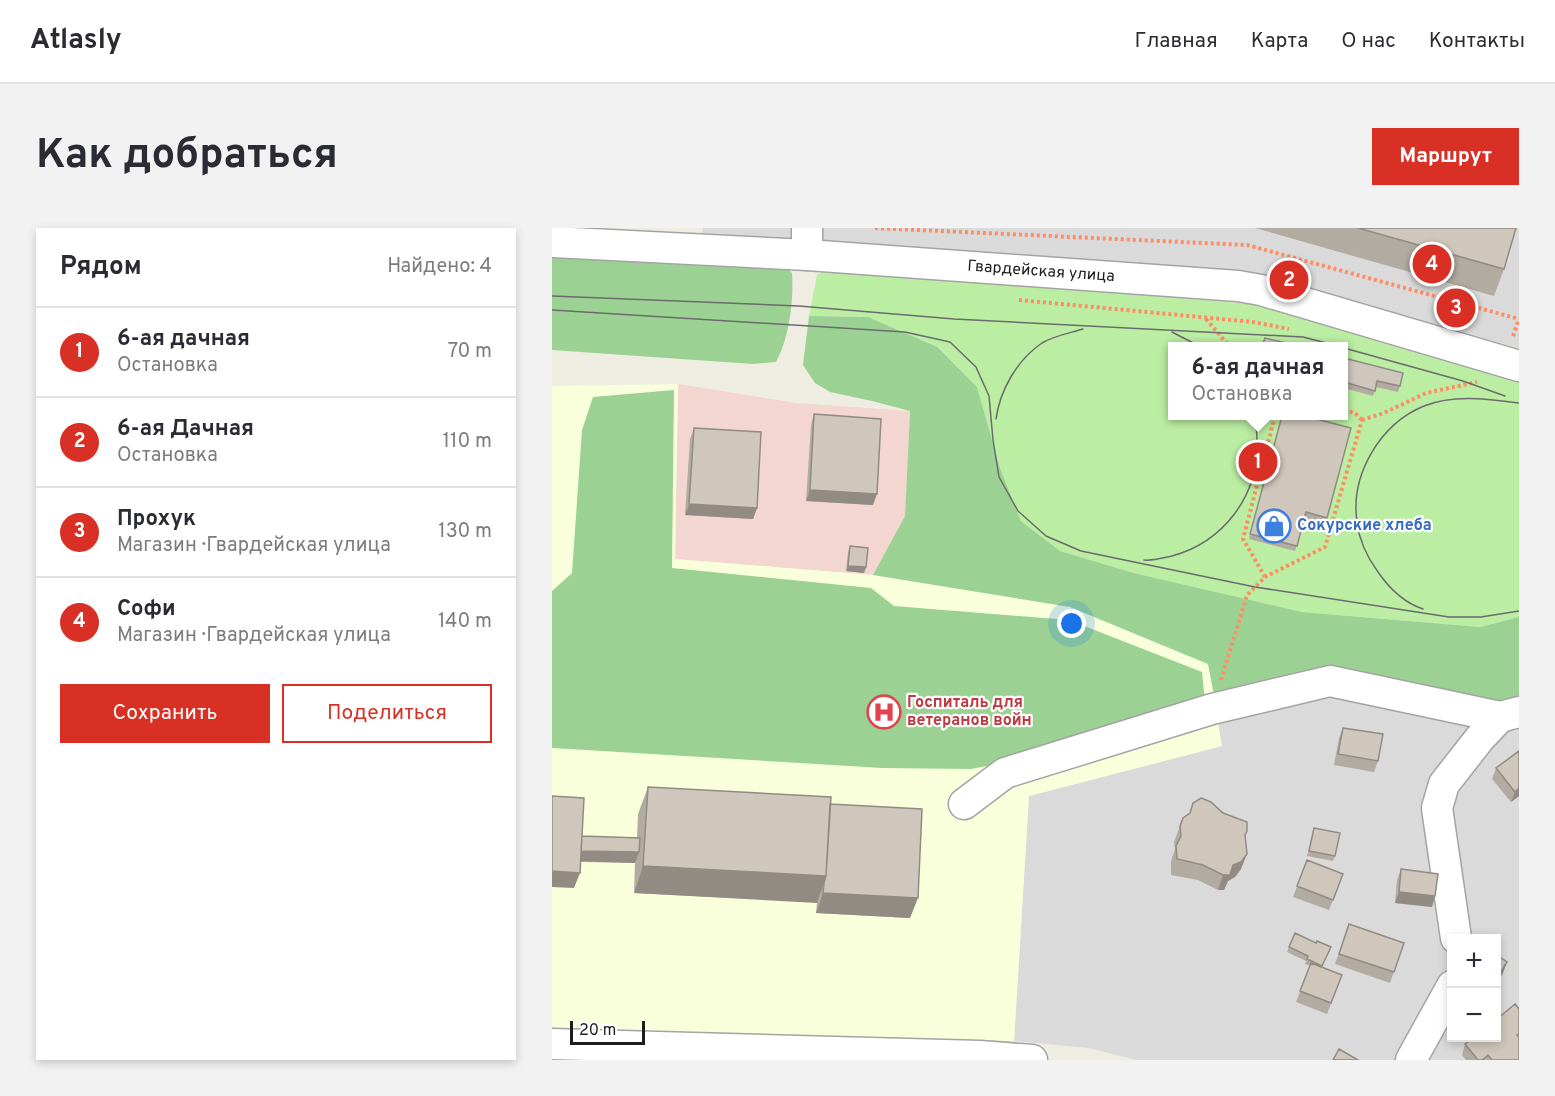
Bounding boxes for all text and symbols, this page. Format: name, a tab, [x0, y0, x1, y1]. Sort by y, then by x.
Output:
text: Atlasly	[30, 23, 122, 59]
text: Главная	[1134, 28, 1218, 55]
text: Карта	[1251, 28, 1308, 55]
text: О нас	[1341, 28, 1396, 55]
text: Контакты	[1429, 28, 1525, 55]
button: Маршрут	[1372, 128, 1519, 185]
text: Как добраться	[36, 130, 338, 183]
pin: 4	[1412, 242, 1452, 286]
text: Рядом	[60, 251, 142, 284]
text: Найдено: 4	[387, 254, 492, 280]
street label: Гвардейская улица	[967, 257, 1115, 287]
pin: 2	[1270, 257, 1308, 302]
pin: 3	[1436, 286, 1476, 331]
text: 6-ая дачная	[117, 326, 250, 353]
text: 1	[76, 339, 84, 365]
text: 70 m	[448, 339, 492, 365]
popup	[1168, 342, 1348, 420]
text: Остановка	[117, 353, 218, 379]
text: 6-ая дачная	[1192, 355, 1324, 382]
text: Остановка	[1192, 382, 1292, 408]
text: 6-ая Дачная	[117, 416, 254, 443]
text: 2	[73, 429, 86, 455]
text: 110 m	[443, 429, 492, 455]
pin: 1	[1238, 440, 1278, 484]
text: Остановка	[117, 443, 218, 469]
text: Прохук	[117, 506, 196, 533]
shop icon: Сокурские хлеба	[1256, 508, 1292, 544]
place label: Сокурские хлеба	[1297, 516, 1432, 536]
text: 3	[74, 519, 86, 545]
text: 130 m	[438, 519, 492, 545]
text: Магазин · Гвардейская улица	[117, 533, 391, 559]
text: Софи	[117, 596, 176, 623]
text: 4	[73, 609, 86, 635]
text: 140 m	[438, 609, 492, 635]
your location	[1057, 609, 1086, 638]
text: Магазин · Гвардейская улица	[117, 623, 391, 649]
button: Сохранить	[60, 684, 270, 743]
button: Поделиться	[282, 684, 492, 743]
place label: Госпиталь для ветеранов войн	[907, 693, 1032, 731]
hospital icon: Госпиталь для ветеранов войн	[866, 694, 902, 730]
map controls	[1447, 934, 1501, 1042]
button: +	[1447, 934, 1501, 988]
button: −	[1447, 988, 1501, 1042]
scale bar	[570, 1018, 645, 1046]
text: 20 m	[579, 1021, 616, 1041]

